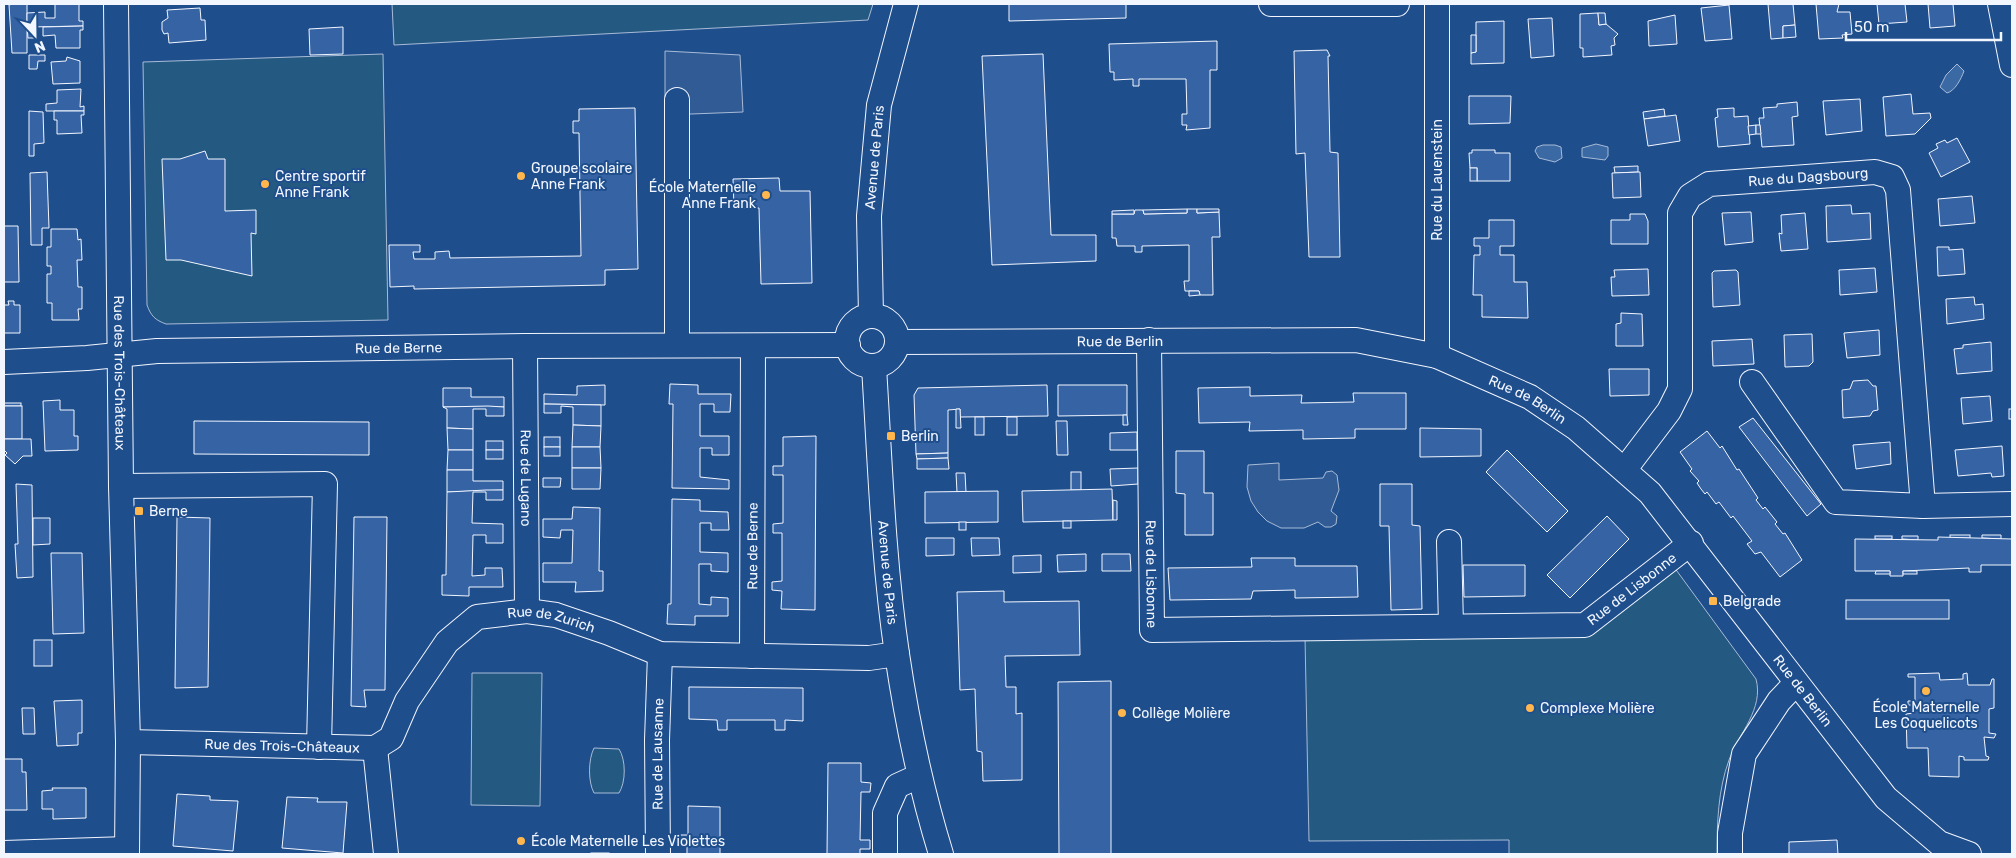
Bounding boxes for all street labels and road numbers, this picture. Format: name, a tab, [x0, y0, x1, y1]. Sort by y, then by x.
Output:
street label: Avenue de Paris	[861, 104, 887, 210]
street label: Rue du Lauenstein	[1429, 119, 1446, 241]
street label: Rue du Dagsbourg	[1748, 164, 1869, 190]
street label: Rue des Trois-Châteaux	[111, 295, 129, 451]
street label: Rue de Berlin	[1077, 332, 1163, 350]
street label: Rue de Berne	[355, 339, 442, 357]
street label: Rue de Berlin	[1486, 371, 1570, 427]
street label: Rue de Lugano	[517, 429, 535, 527]
street label: Rue de Berne	[744, 502, 761, 590]
street label: Avenue de Paris	[875, 520, 901, 626]
street label: Rue de Lisbonne	[1142, 520, 1160, 628]
street label: Rue de Lisbonne	[1584, 549, 1680, 629]
street label: Rue de Zurich	[506, 602, 597, 636]
street label: Rue de Berlin	[1770, 651, 1836, 730]
street label: Rue de Lausanne	[648, 697, 667, 810]
street label: Rue des Trois-Châteaux	[204, 735, 360, 756]

